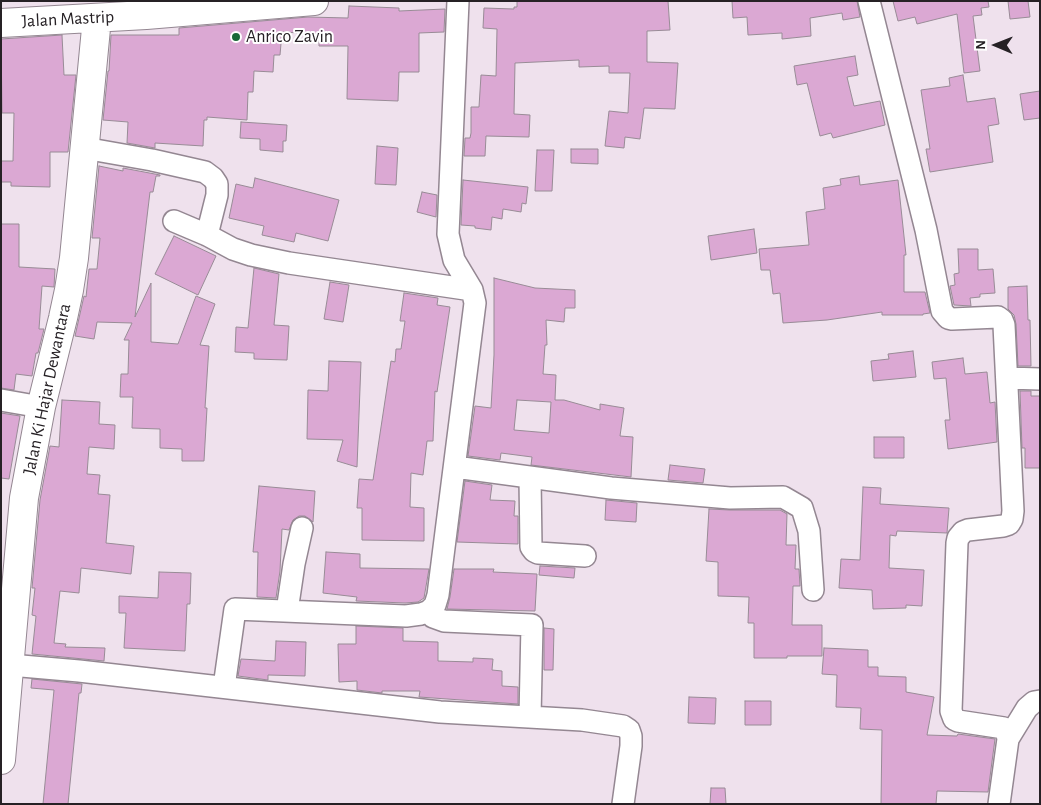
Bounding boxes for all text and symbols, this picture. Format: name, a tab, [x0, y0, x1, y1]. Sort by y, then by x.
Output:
street label: Jalan Mastrip	[21, 6, 115, 32]
north arrow	[971, 20, 1021, 70]
place label: Anrico Zavin	[246, 26, 333, 48]
marker: Anrico Zavin	[230, 31, 242, 43]
text: N	[974, 40, 988, 50]
street label: Jalan Ki Hajar Dewantara	[18, 301, 76, 477]

